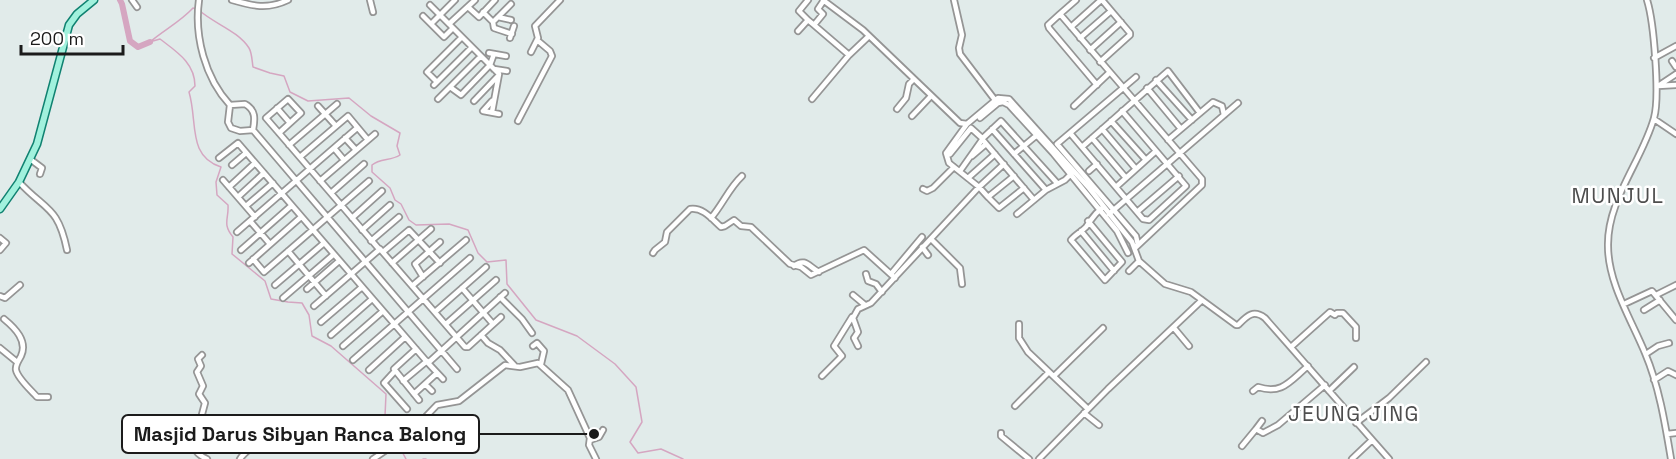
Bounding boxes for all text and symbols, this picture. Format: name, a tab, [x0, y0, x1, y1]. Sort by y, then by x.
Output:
scale bar	[21, 18, 123, 56]
text: 200 m	[30, 27, 84, 50]
district label: MUNJUL	[1571, 182, 1665, 209]
district label: JEUNG JING	[1288, 400, 1420, 427]
callout: Masjid Darus Sibyan Ranca Balong	[122, 415, 479, 453]
text: Masjid Darus Sibyan Ranca Balong	[134, 421, 466, 447]

